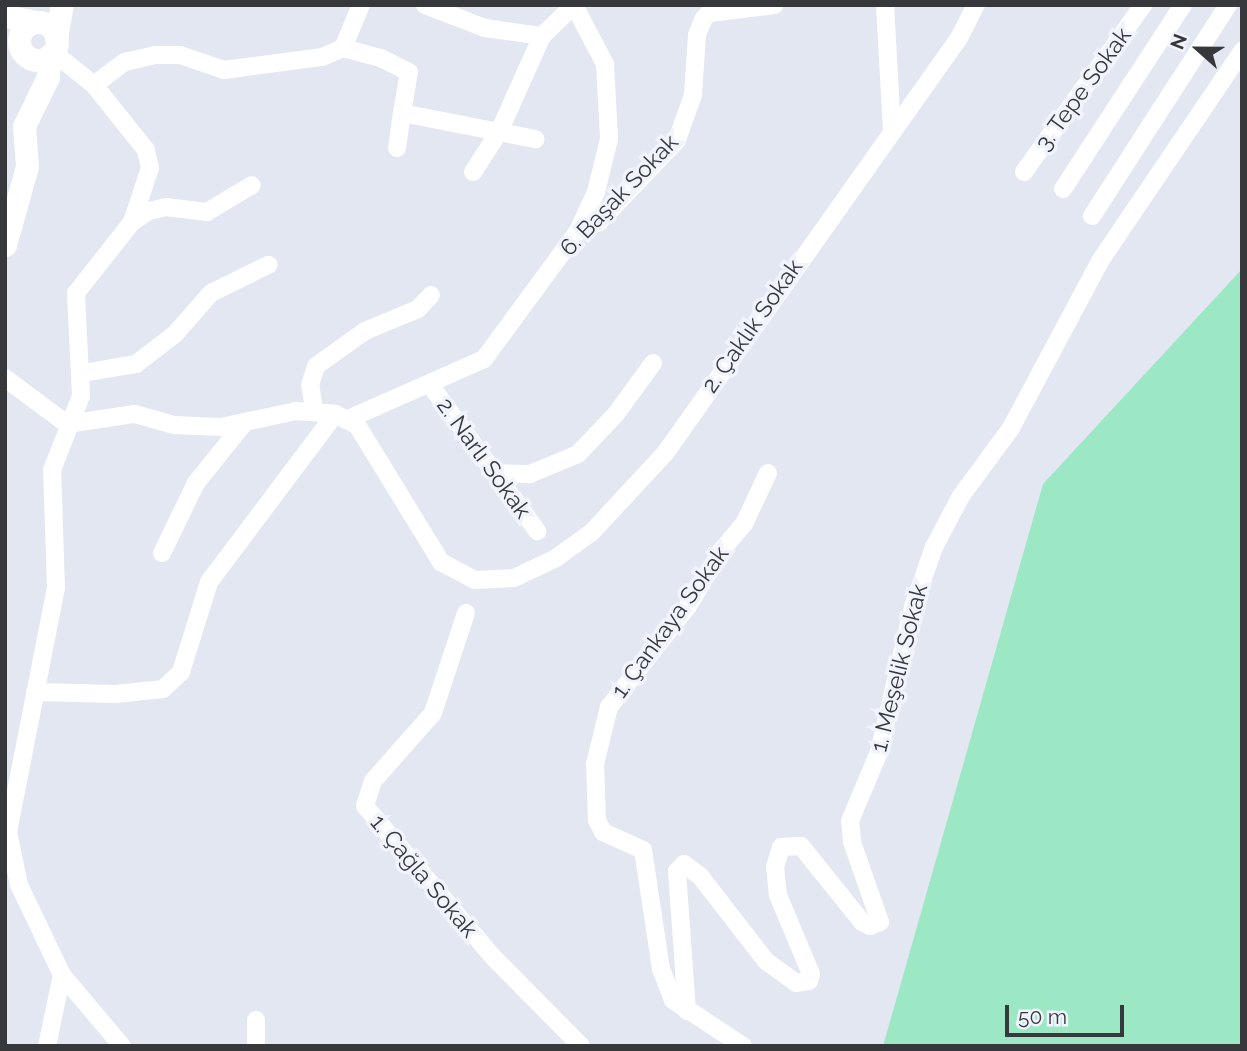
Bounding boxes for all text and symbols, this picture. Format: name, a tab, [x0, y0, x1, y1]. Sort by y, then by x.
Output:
north arrow	[1163, 14, 1233, 84]
street label: 3. Tepe Sokak	[1029, 22, 1137, 156]
text: N	[1166, 31, 1191, 52]
street label: 6. Başak Sokak	[554, 129, 684, 261]
street label: 2. Çaklık Sokak	[696, 254, 808, 398]
street label: 2. Narlı Sokak	[431, 392, 537, 524]
street label: 1. Çankaya Sokak	[606, 541, 734, 703]
street label: 1. Meşelik Sokak	[865, 581, 933, 755]
street label: 1. Çağla Sokak	[365, 809, 483, 943]
scale bar	[1009, 992, 1128, 1036]
text: 50 m	[1018, 1004, 1067, 1029]

